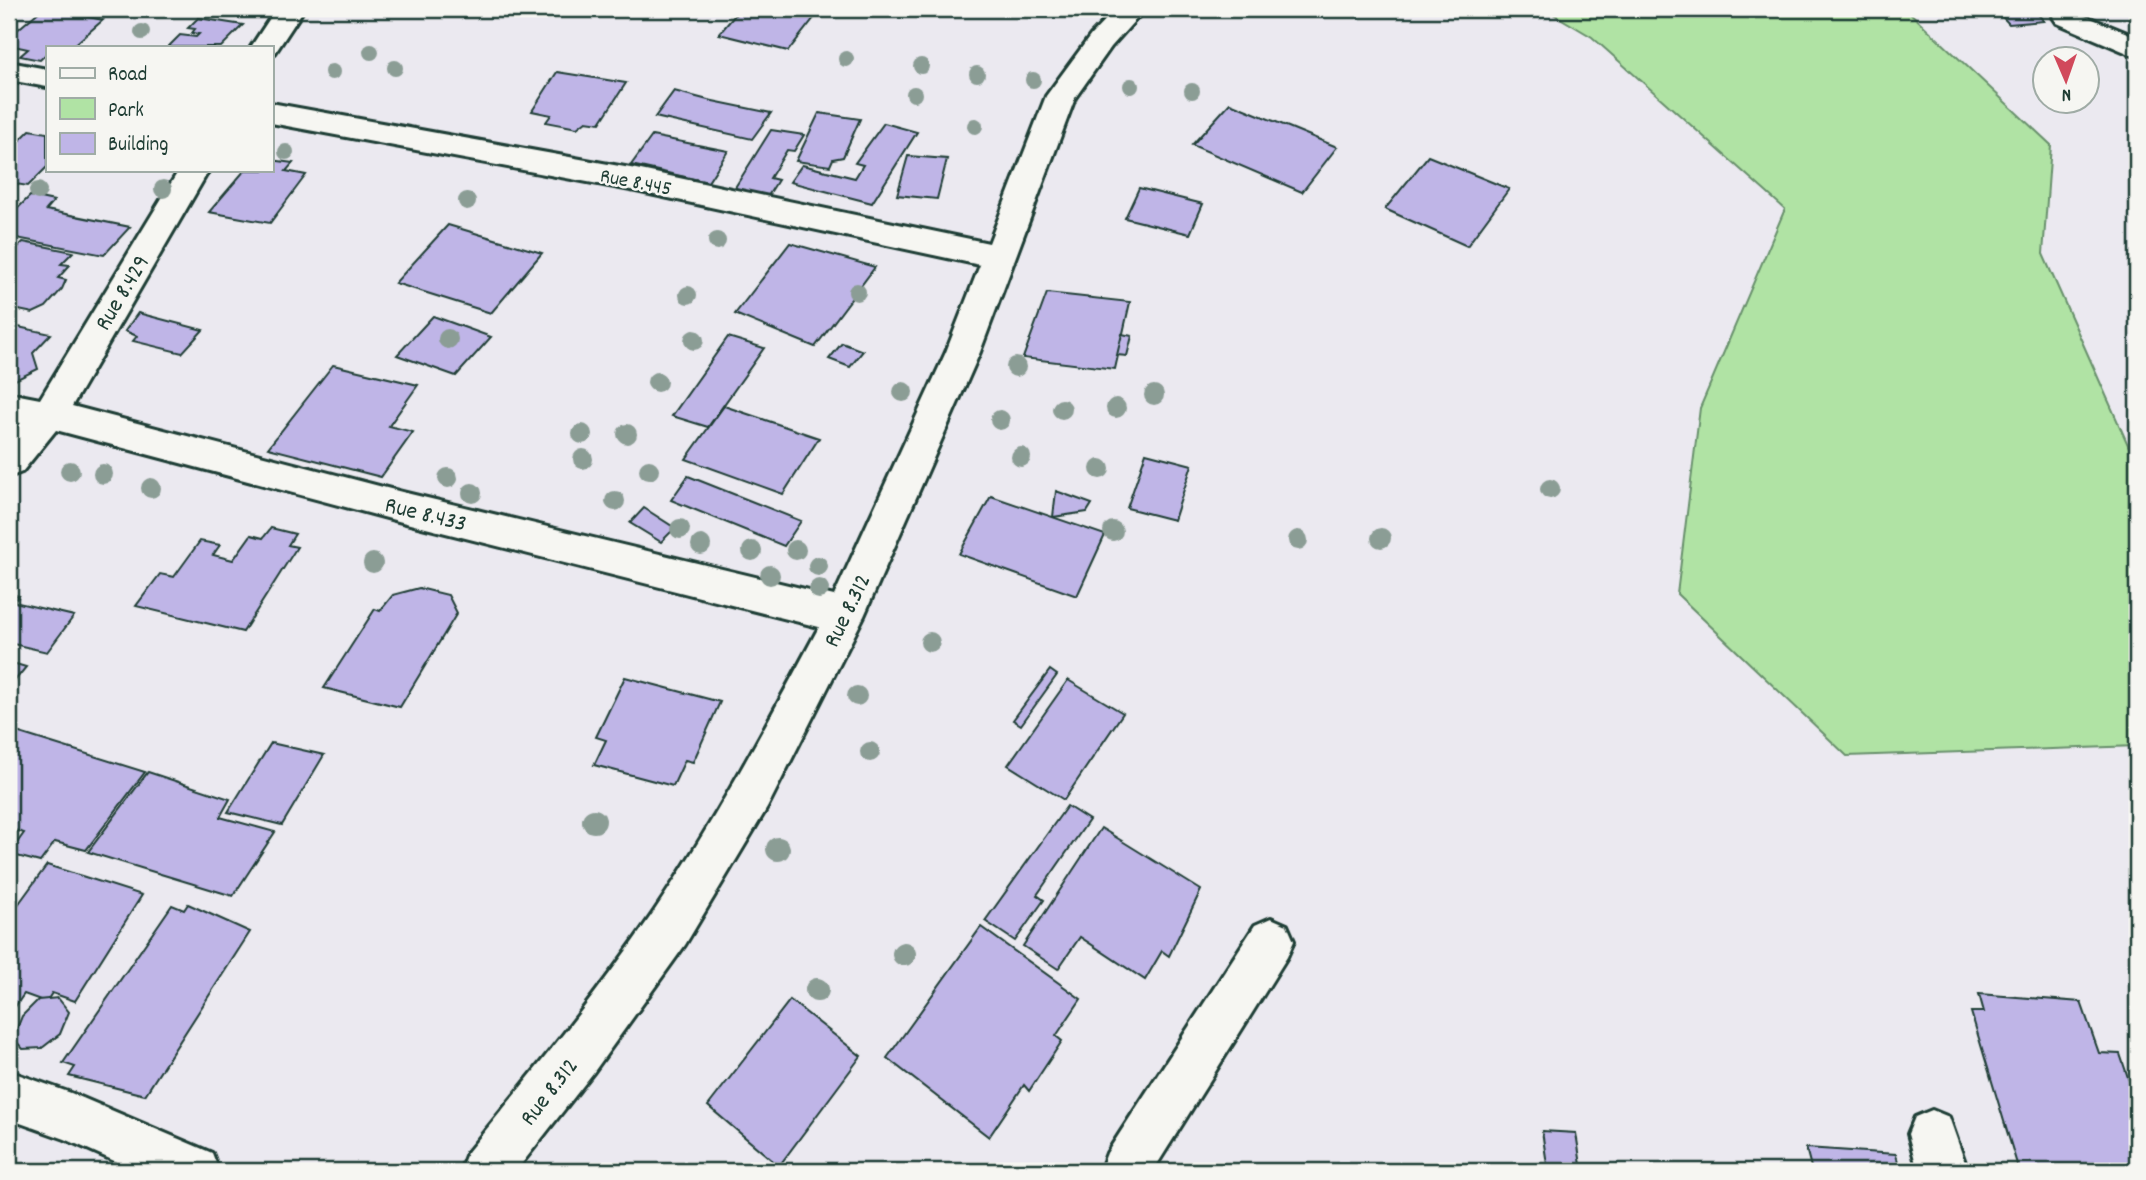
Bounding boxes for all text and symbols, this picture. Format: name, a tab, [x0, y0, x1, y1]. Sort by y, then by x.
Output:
legend	[46, 46, 273, 172]
north arrow	[2030, 46, 2100, 116]
text: Road	[108, 61, 147, 91]
text: N	[2061, 80, 2072, 107]
text: Park	[108, 97, 144, 127]
text: Building	[108, 131, 168, 161]
street label: Rue 8.445	[597, 162, 674, 206]
street label: Rue 8.429	[88, 249, 160, 338]
street label: Rue 8.433	[381, 489, 470, 542]
street label: Rue 8.312	[816, 569, 881, 654]
street label: Rue 8.312	[513, 1052, 588, 1134]

